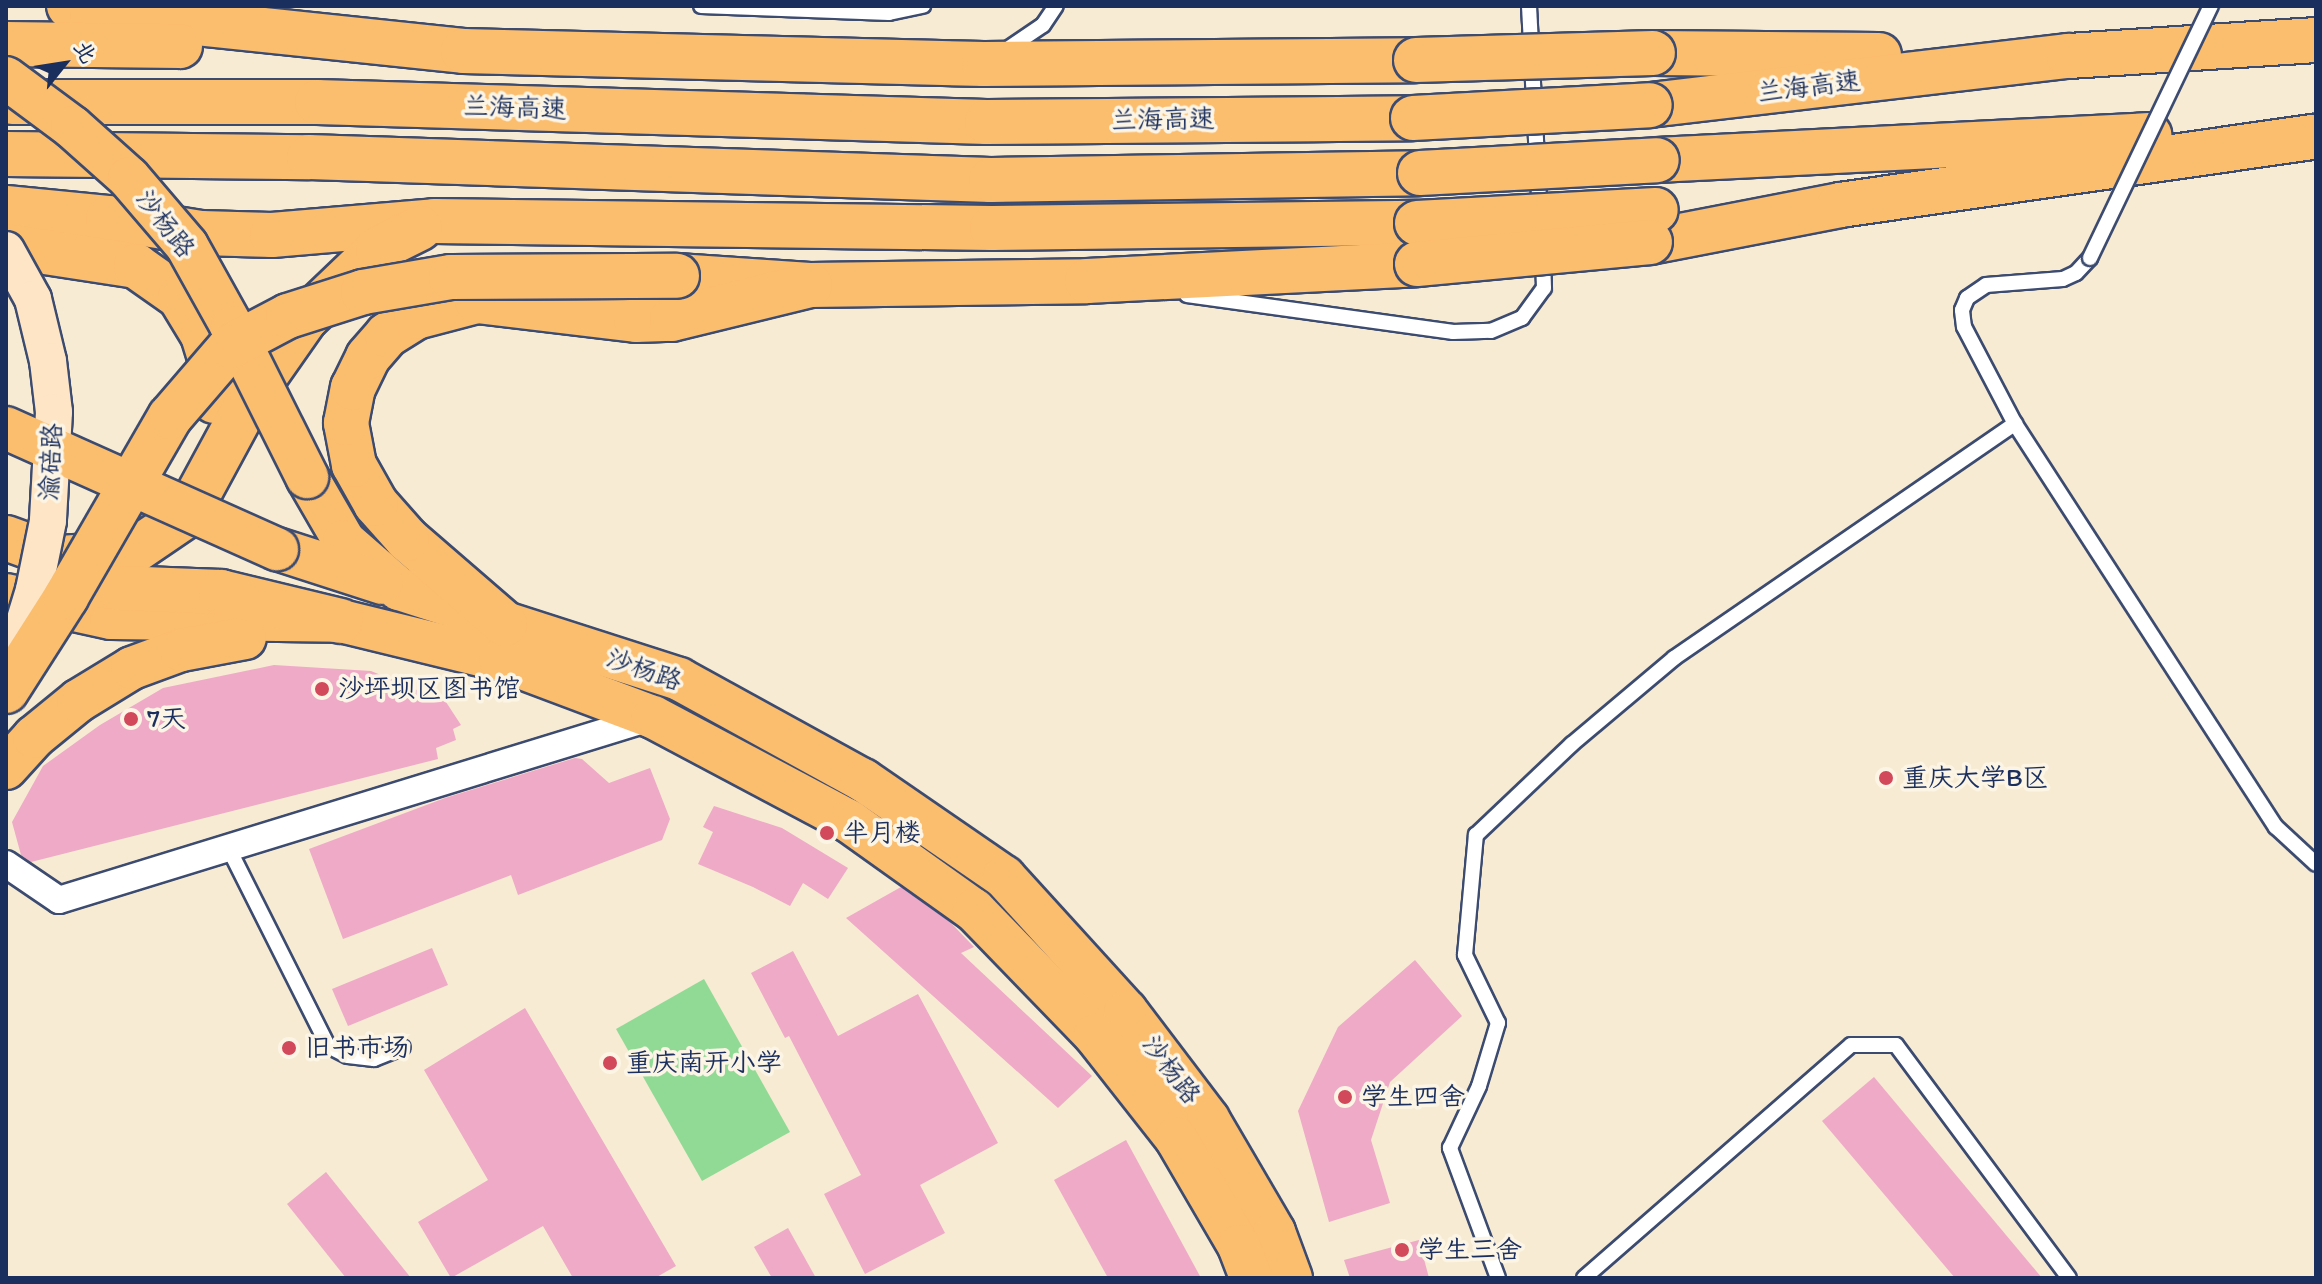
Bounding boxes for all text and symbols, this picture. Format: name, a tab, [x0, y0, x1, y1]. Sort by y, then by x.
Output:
north arrow	[24, 24, 104, 104]
text: 北	[68, 35, 102, 68]
street label: 兰海高速	[1755, 65, 1863, 109]
street label: 兰海高速	[462, 91, 568, 125]
street label: 兰海高速	[1111, 103, 1215, 137]
street label: 沙杨路	[129, 184, 201, 264]
street label: 渝碚路	[33, 422, 69, 502]
street label: 沙杨路	[602, 643, 686, 697]
place label: 沙坪坝区图书馆	[338, 673, 520, 705]
marker: 沙坪坝区图书馆	[313, 680, 331, 698]
place label: 7天	[147, 703, 186, 735]
marker: 7天	[122, 710, 140, 728]
place label: 重庆大学B区	[1902, 762, 2049, 794]
marker: 重庆大学B区	[1877, 769, 1895, 787]
place label: 半月楼	[843, 817, 921, 849]
marker: 半月楼	[818, 824, 836, 842]
street label: 沙杨路	[1135, 1029, 1207, 1111]
place label: 旧书市场	[305, 1032, 409, 1064]
marker: 旧书市场	[280, 1039, 298, 1057]
place label: 重庆南开小学	[626, 1047, 782, 1079]
marker: 重庆南开小学	[601, 1054, 619, 1072]
place label: 学生四舍	[1361, 1081, 1465, 1113]
marker: 学生四舍	[1336, 1088, 1354, 1106]
place label: 学生三舍	[1418, 1234, 1522, 1266]
marker: 学生三舍	[1393, 1241, 1411, 1259]

